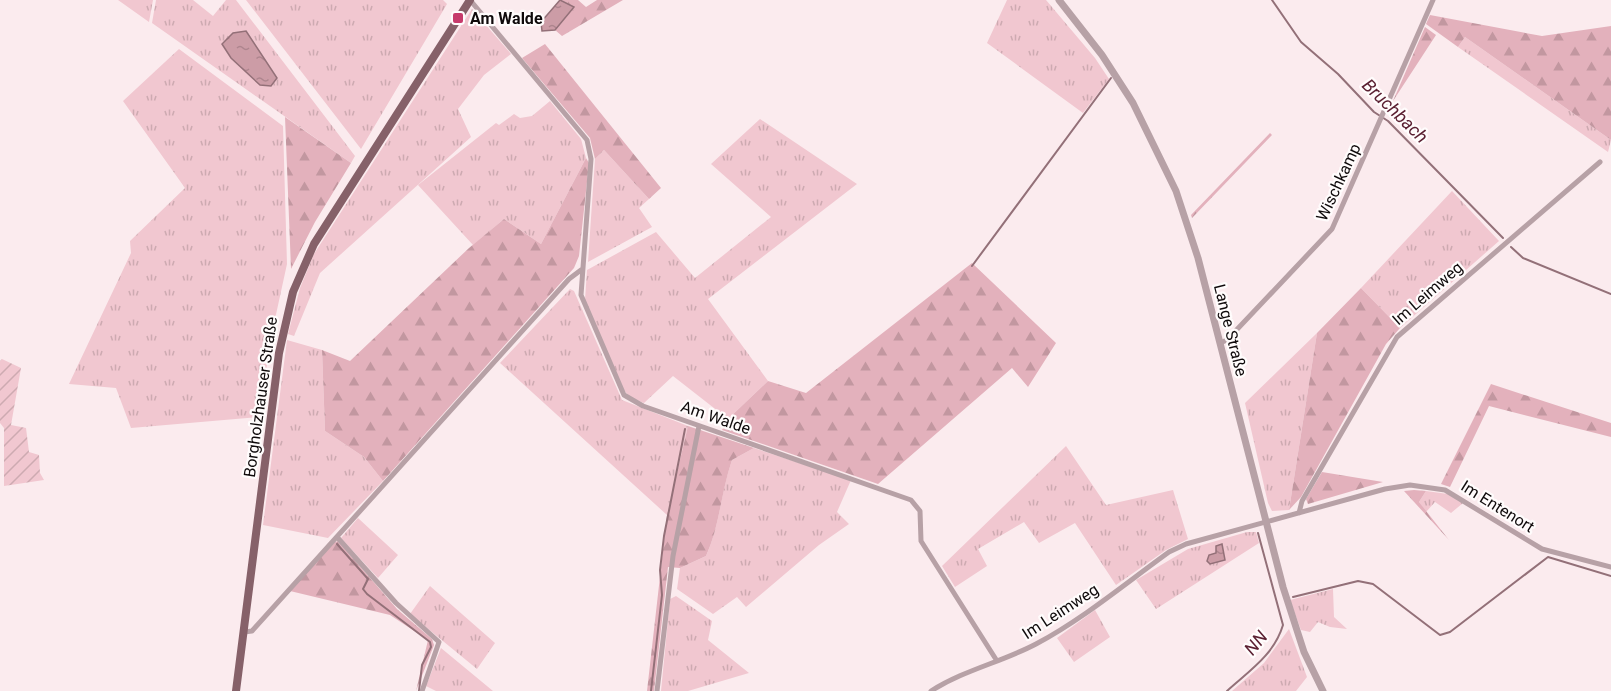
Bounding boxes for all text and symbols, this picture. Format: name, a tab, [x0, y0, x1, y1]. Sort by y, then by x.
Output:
place label: Am Walde	[470, 9, 543, 28]
marker: Am Walde	[451, 11, 465, 25]
water label: Bruchbach	[1358, 74, 1433, 147]
street label: Wischkamp	[1312, 140, 1365, 224]
street label: Im Leimweg	[1388, 258, 1466, 329]
street label: Lange Straße	[1210, 282, 1251, 378]
street label: Borgholzhauser Straße	[240, 315, 281, 479]
street label: Am Walde	[678, 397, 753, 438]
street label: Im Entenort	[1458, 476, 1538, 536]
street label: Im Leimweg	[1019, 580, 1102, 643]
water label: NN	[1240, 626, 1272, 659]

